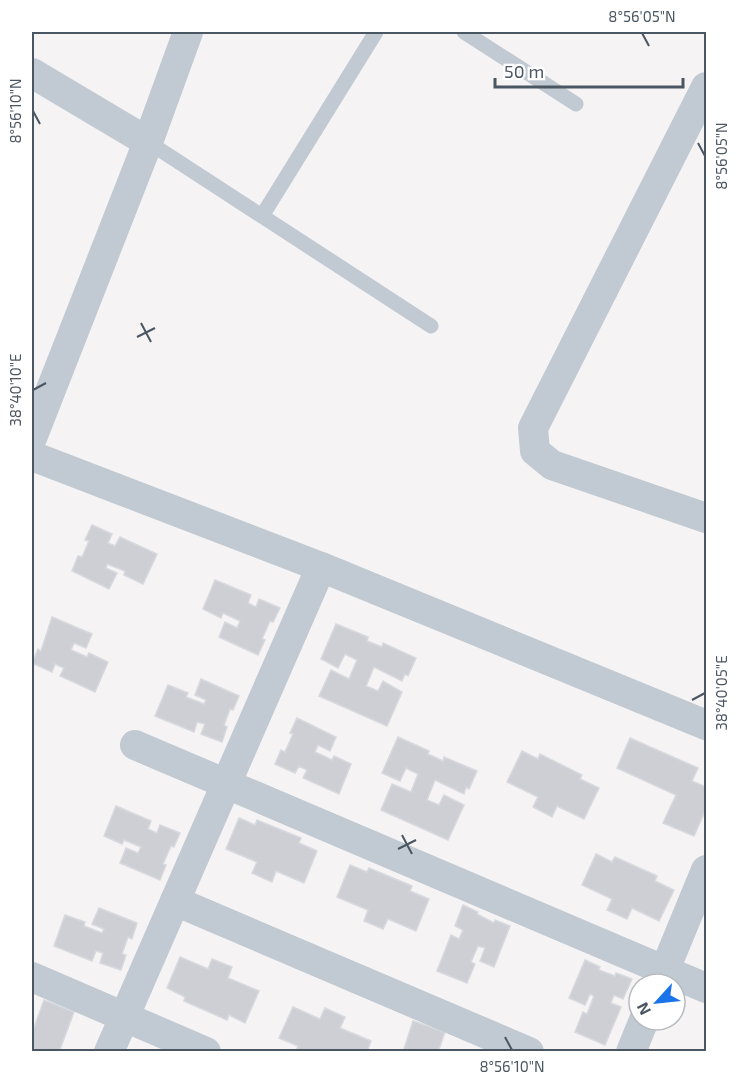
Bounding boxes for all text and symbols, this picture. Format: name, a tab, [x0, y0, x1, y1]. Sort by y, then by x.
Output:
text: 8°56'05"N	[608, 7, 676, 25]
scale bar	[495, 51, 682, 89]
text: 50 m	[504, 60, 544, 82]
text: 8°56'10"N	[6, 78, 24, 144]
text: 8°56'05"N	[712, 122, 730, 190]
text: 38°40'10"E	[6, 353, 24, 427]
text: 38°40'05"E	[712, 655, 730, 731]
north arrow	[627, 972, 687, 1032]
text: N	[632, 1000, 654, 1019]
text: 8°56'10"N	[479, 1057, 545, 1075]

